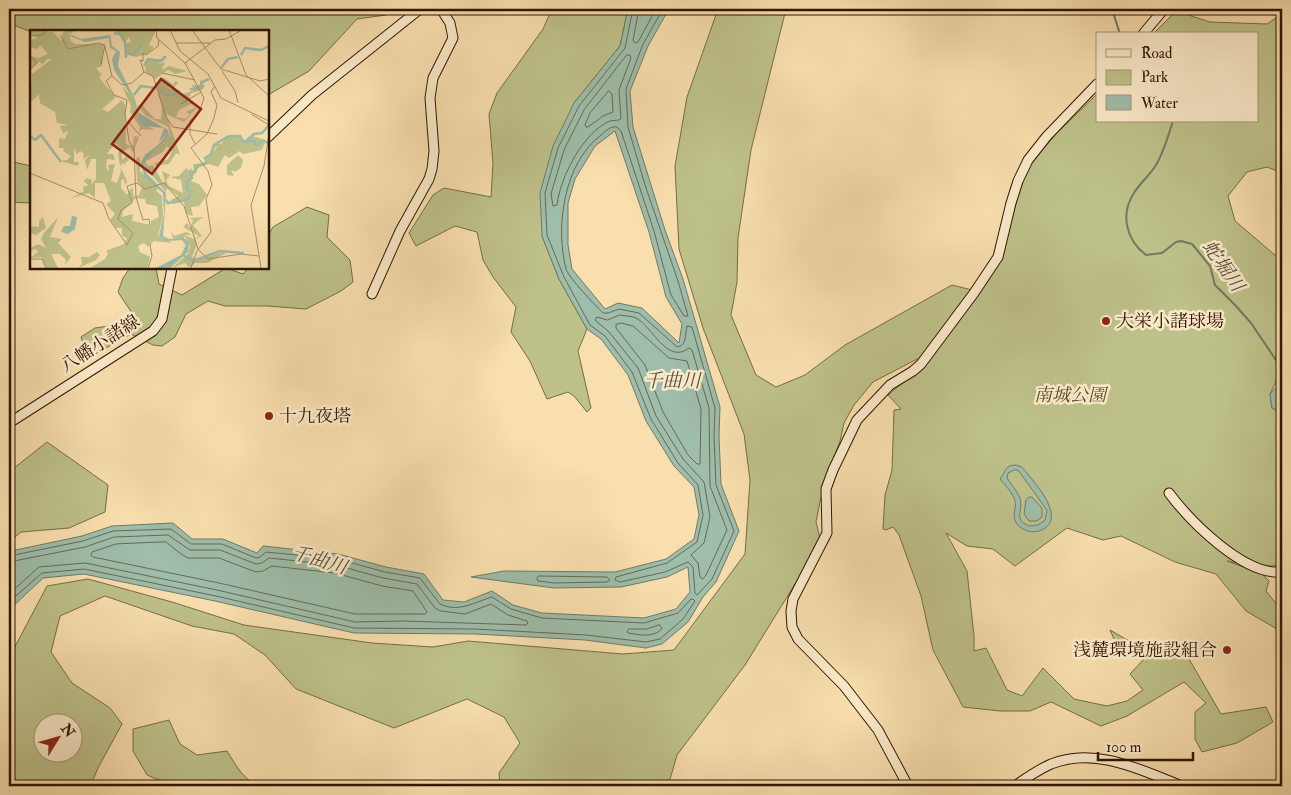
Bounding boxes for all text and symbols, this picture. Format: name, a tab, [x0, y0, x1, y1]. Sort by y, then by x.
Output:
inset map	[30, 30, 269, 269]
legend	[1096, 32, 1258, 122]
text: Road	[1141, 44, 1173, 63]
text: Park	[1141, 68, 1168, 87]
text: Water	[1140, 94, 1178, 113]
water label: 蛇堀川	[1197, 236, 1250, 298]
street label: 八幡小諸線	[56, 310, 144, 378]
place label: 大栄小諸球場	[1116, 310, 1224, 333]
marker: 大栄小諸球場	[1100, 315, 1112, 327]
water label: 千曲川	[643, 369, 702, 393]
park label: 南城公園	[1034, 384, 1109, 407]
place label: 十九夜塔	[279, 405, 351, 428]
marker: 十九夜塔	[263, 410, 275, 422]
water label: 千曲川	[288, 540, 352, 580]
place label: 浅麓環境施設組合	[1073, 639, 1217, 662]
marker: 浅麓環境施設組合	[1221, 644, 1233, 656]
north arrow	[32, 712, 82, 762]
text: N	[57, 720, 79, 741]
scale bar	[1098, 730, 1194, 762]
text: 100 m	[1106, 738, 1142, 757]

